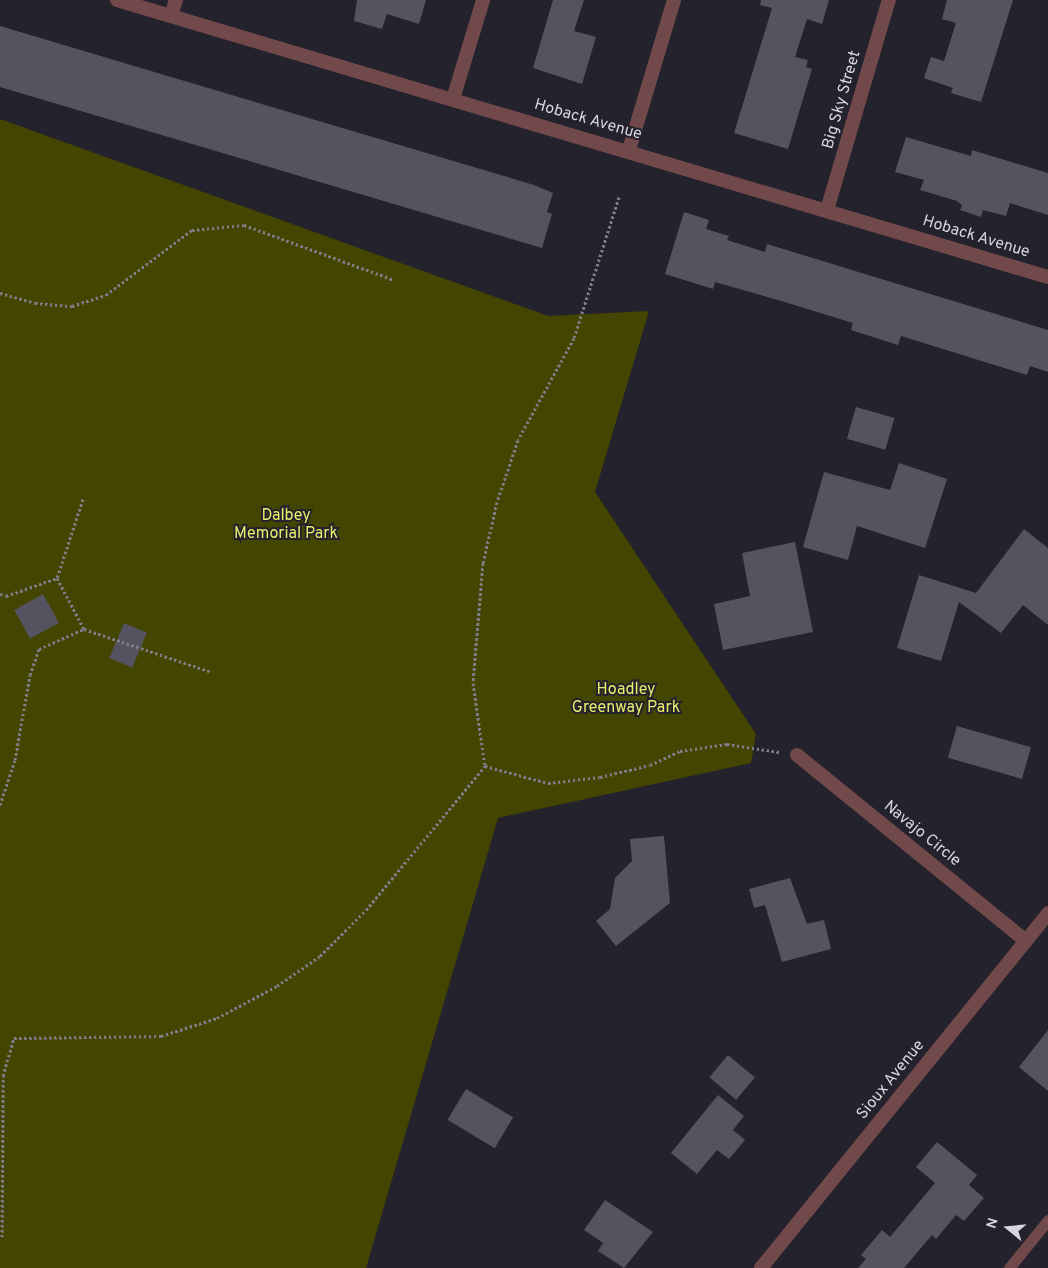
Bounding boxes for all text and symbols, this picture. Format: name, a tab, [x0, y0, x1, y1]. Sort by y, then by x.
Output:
street label: Big Sky Street	[819, 49, 865, 151]
street label: Hoback Avenue	[532, 95, 644, 145]
street label: Hoback Avenue	[920, 211, 1032, 263]
park label: Dalbey Memorial Park	[234, 506, 338, 544]
park label: Hoadley Greenway Park	[572, 680, 680, 718]
street label: Navajo Circle	[880, 797, 964, 871]
street label: Sioux Avenue	[853, 1036, 929, 1124]
north arrow	[983, 1203, 1033, 1253]
text: N	[984, 1216, 1003, 1231]

